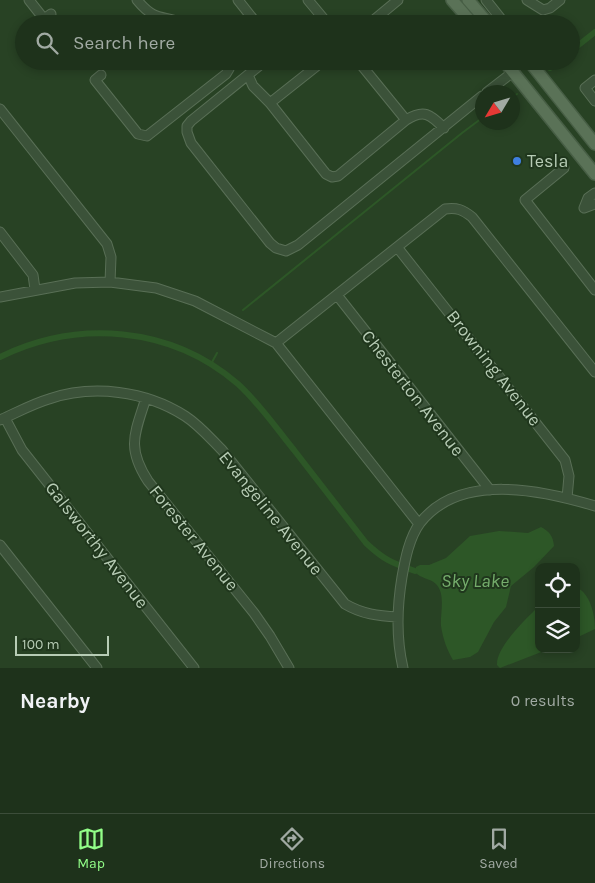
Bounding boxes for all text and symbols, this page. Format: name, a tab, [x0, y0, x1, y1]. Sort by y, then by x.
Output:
search box	[15, 15, 580, 70]
icon: search	[33, 29, 61, 57]
text: Search here	[73, 32, 175, 54]
north arrow	[475, 85, 520, 130]
place label: Tesla	[527, 150, 568, 172]
marker: Tesla	[511, 155, 523, 167]
street label: Browning Avenue	[442, 306, 546, 430]
street label: Chesterton Avenue	[357, 326, 469, 460]
street label: Evangeline Avenue	[214, 446, 328, 580]
street label: Galsworthy Avenue	[41, 477, 153, 613]
street label: Forester Avenue	[145, 481, 243, 595]
map controls	[535, 563, 580, 653]
button: locate	[535, 563, 580, 608]
water label: Sky Lake	[441, 570, 509, 592]
button: layers	[535, 608, 580, 653]
scale bar	[15, 633, 109, 656]
text: 100 m	[22, 636, 60, 653]
text: Nearby	[20, 689, 90, 713]
text: 0 results	[511, 691, 575, 710]
tab: Map	[77, 825, 105, 872]
tab: Directions	[259, 825, 325, 872]
tab: Saved	[479, 825, 518, 872]

